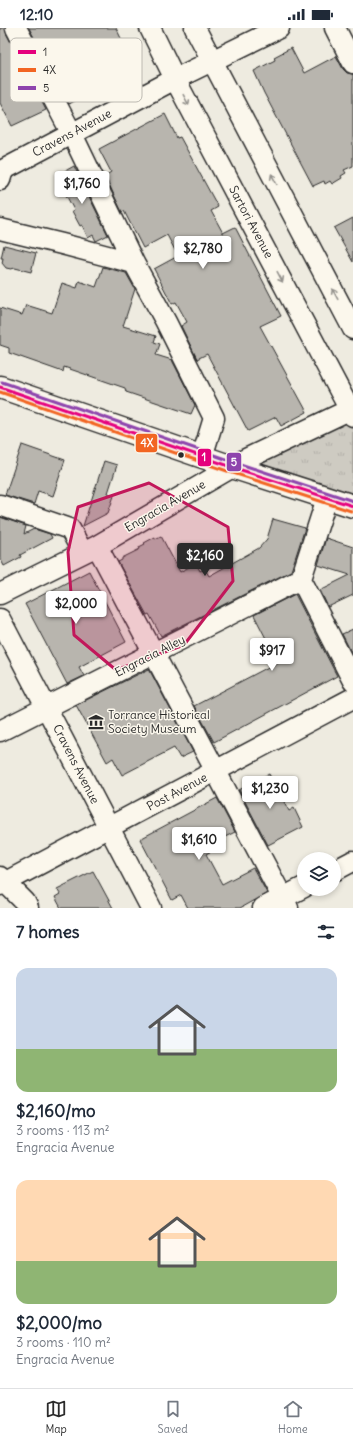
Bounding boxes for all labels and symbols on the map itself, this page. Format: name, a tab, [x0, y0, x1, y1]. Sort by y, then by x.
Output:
legend	[10, 38, 142, 102]
text: 1	[43, 45, 47, 59]
text: 4X	[43, 63, 56, 77]
text: 5	[43, 81, 49, 95]
one-way arrow	[183, 94, 190, 106]
street label: Cravens Avenue	[30, 105, 114, 160]
pin: $1,760	[49, 171, 115, 205]
one-way arrow	[270, 173, 278, 185]
street label: Sartori Avenue	[226, 183, 277, 261]
pin: $2,780	[170, 236, 236, 270]
one-way arrow	[276, 271, 284, 283]
one-way arrow	[331, 289, 338, 301]
line badge: 4X	[135, 433, 158, 453]
text: 4X	[140, 436, 154, 450]
line badge: 1	[197, 448, 212, 467]
unlabelled marker	[176, 450, 186, 460]
text: 1	[202, 450, 206, 464]
line badge: 5	[226, 452, 242, 472]
text: 5	[231, 455, 237, 469]
street label: Engracia Avenue	[122, 476, 208, 535]
pin: $2,160	[172, 543, 238, 577]
pin: $2,000	[43, 591, 109, 625]
street label: Engracia Alley	[112, 631, 188, 680]
pin: $917	[248, 638, 296, 672]
place label: Torrance Historical Society Museum	[108, 707, 210, 736]
museum icon: Torrance Historical Society Museum	[87, 713, 105, 731]
street label: Cravens Avenue	[50, 722, 103, 806]
street label: Post Avenue	[144, 769, 210, 814]
pin: $1,230	[237, 776, 303, 810]
pin: $1,610	[166, 827, 232, 861]

